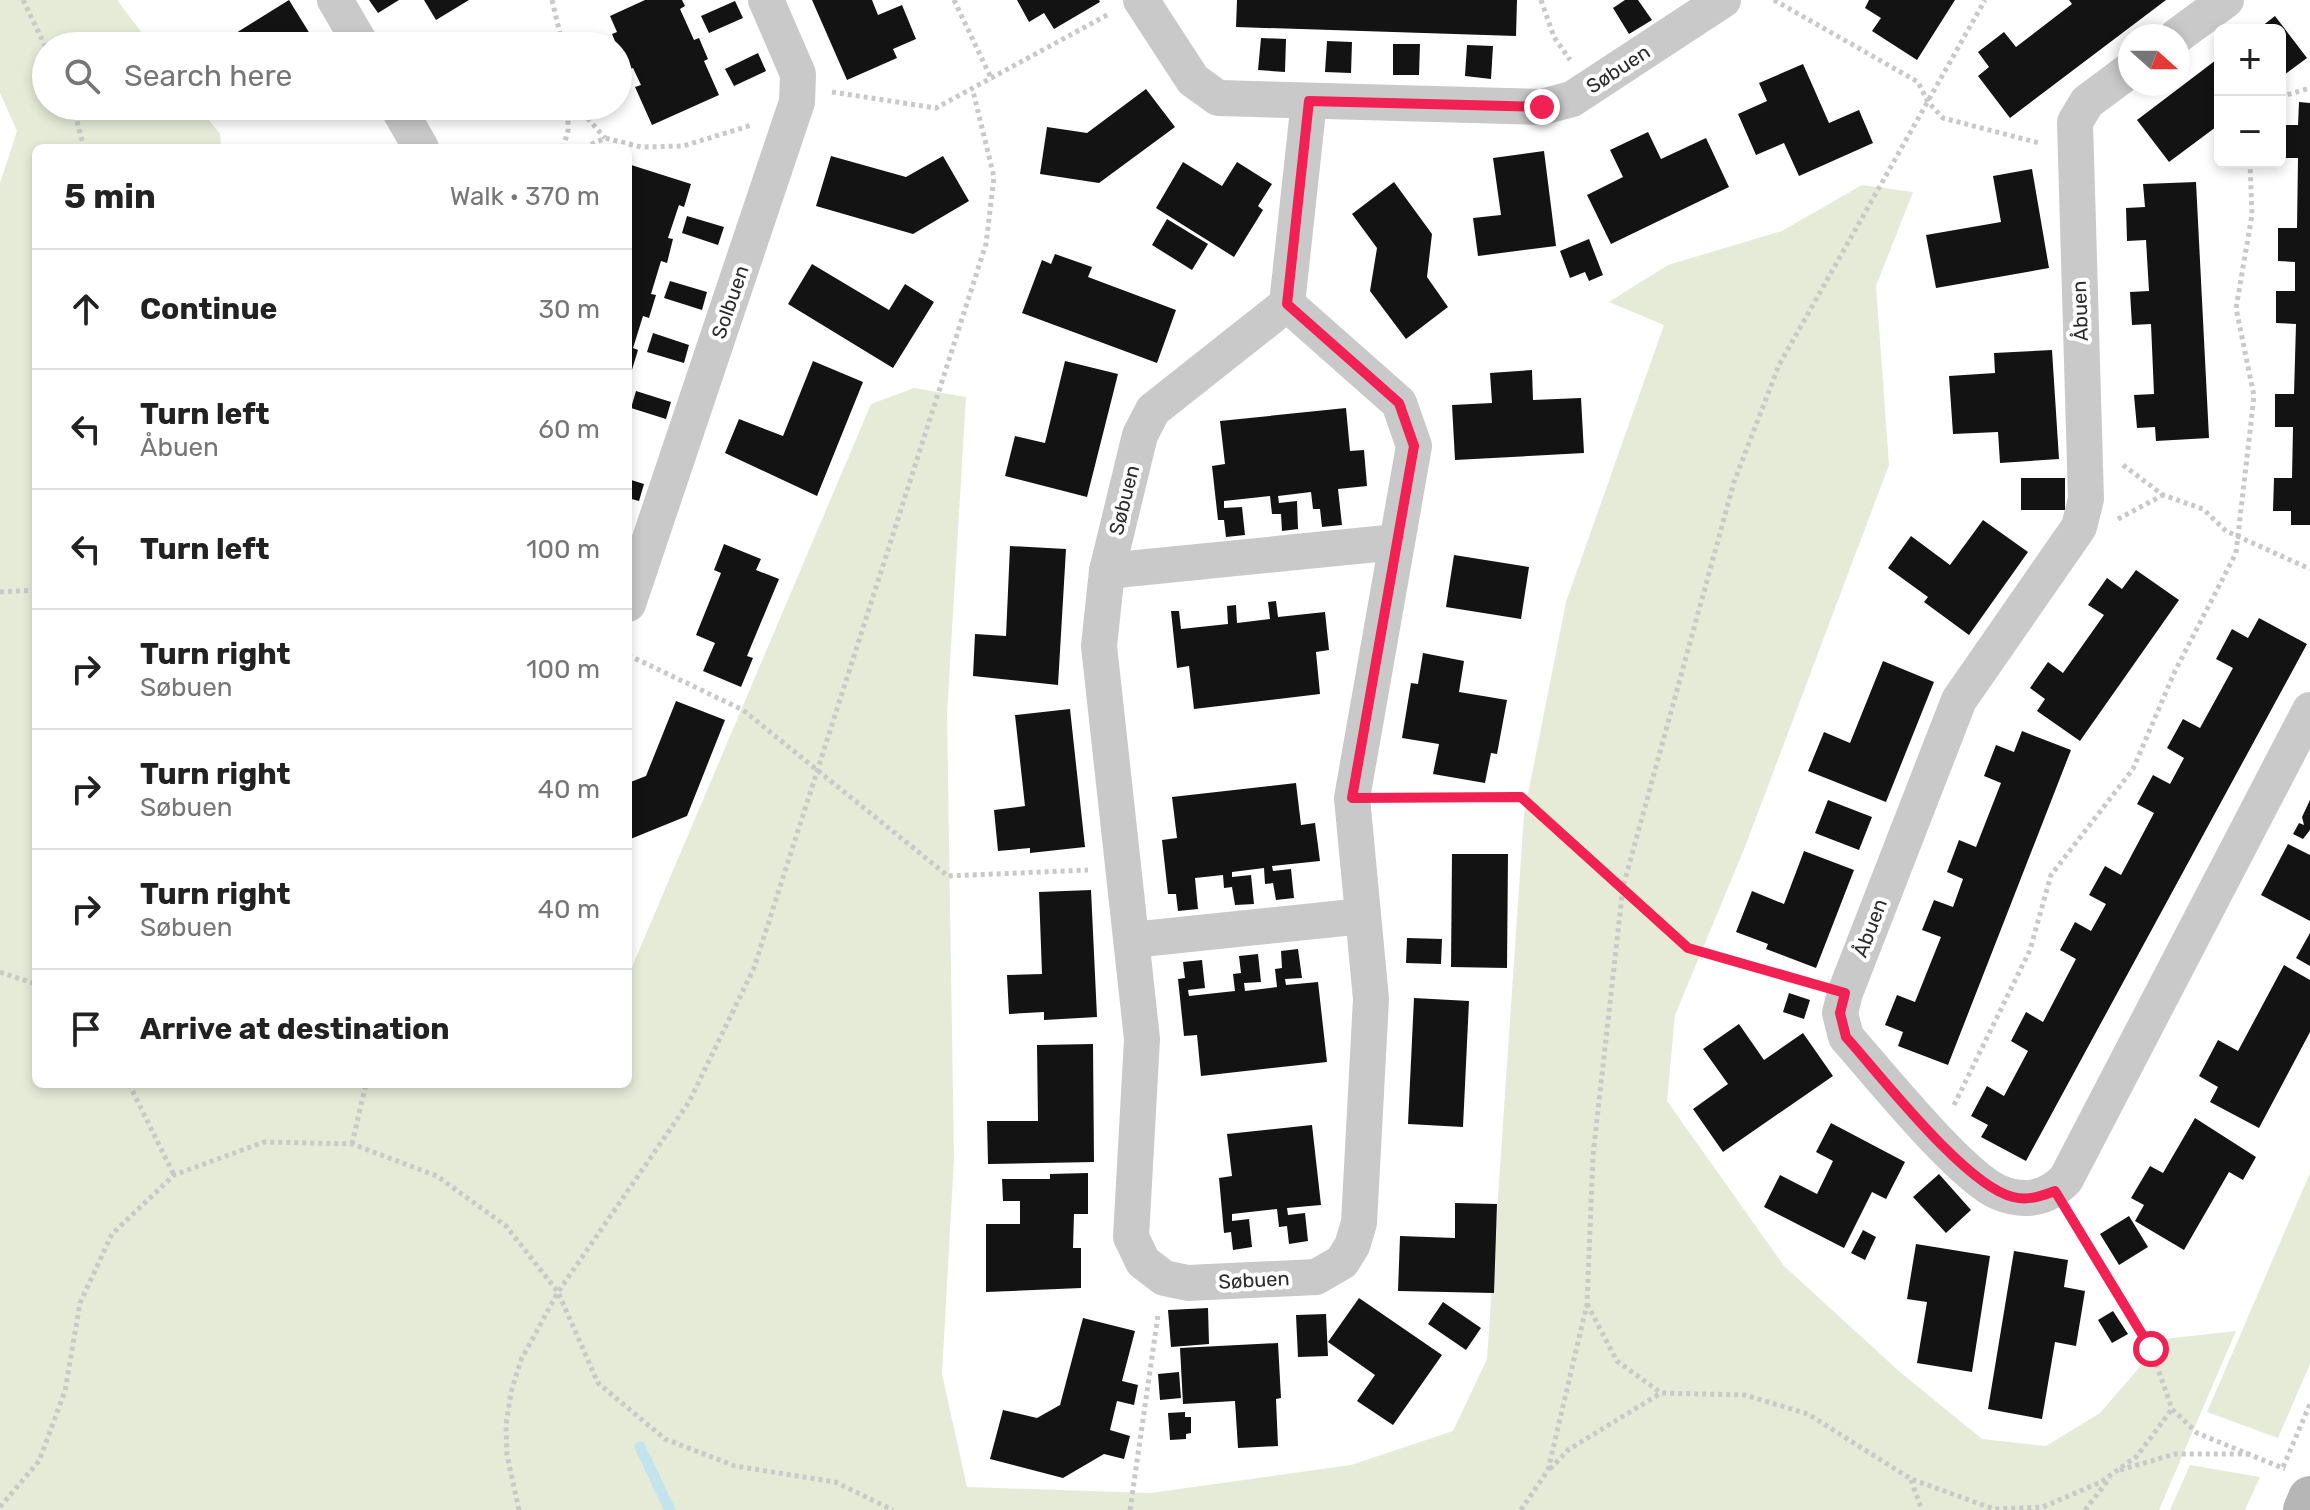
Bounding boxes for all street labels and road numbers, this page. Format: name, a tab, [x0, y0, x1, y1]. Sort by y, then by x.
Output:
street label: Søbuen	[1582, 40, 1654, 98]
street label: Solbuen	[706, 262, 754, 342]
street label: Åbuen	[2067, 280, 2093, 342]
street label: Søbuen	[1104, 463, 1144, 537]
street label: Åbuen	[1848, 895, 1892, 961]
street label: Søbuen	[1218, 1266, 1290, 1294]

